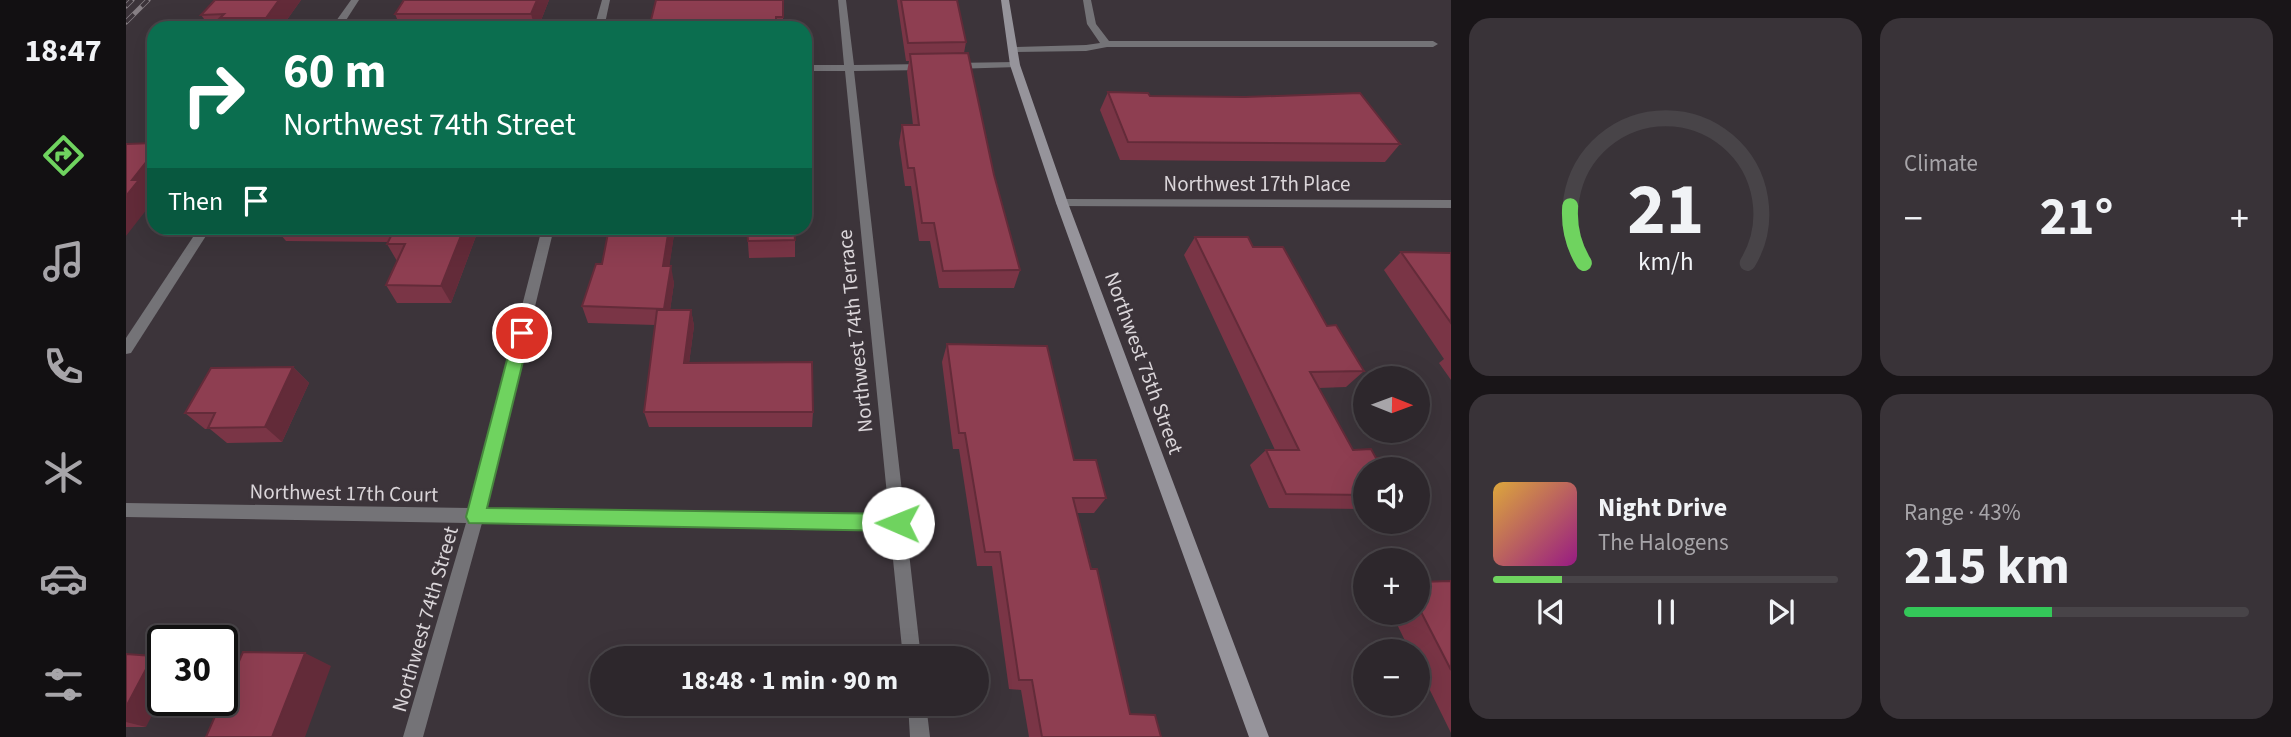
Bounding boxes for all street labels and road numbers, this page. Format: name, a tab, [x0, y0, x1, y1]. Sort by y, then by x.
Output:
street label: Northwest 17th Place	[1164, 169, 1350, 199]
street label: Northwest 74th Terrace	[829, 228, 881, 434]
street label: Northwest 75th Street	[1097, 268, 1191, 458]
street label: Northwest 17th Court	[249, 476, 439, 510]
street label: Northwest 74th Street	[384, 523, 466, 715]

